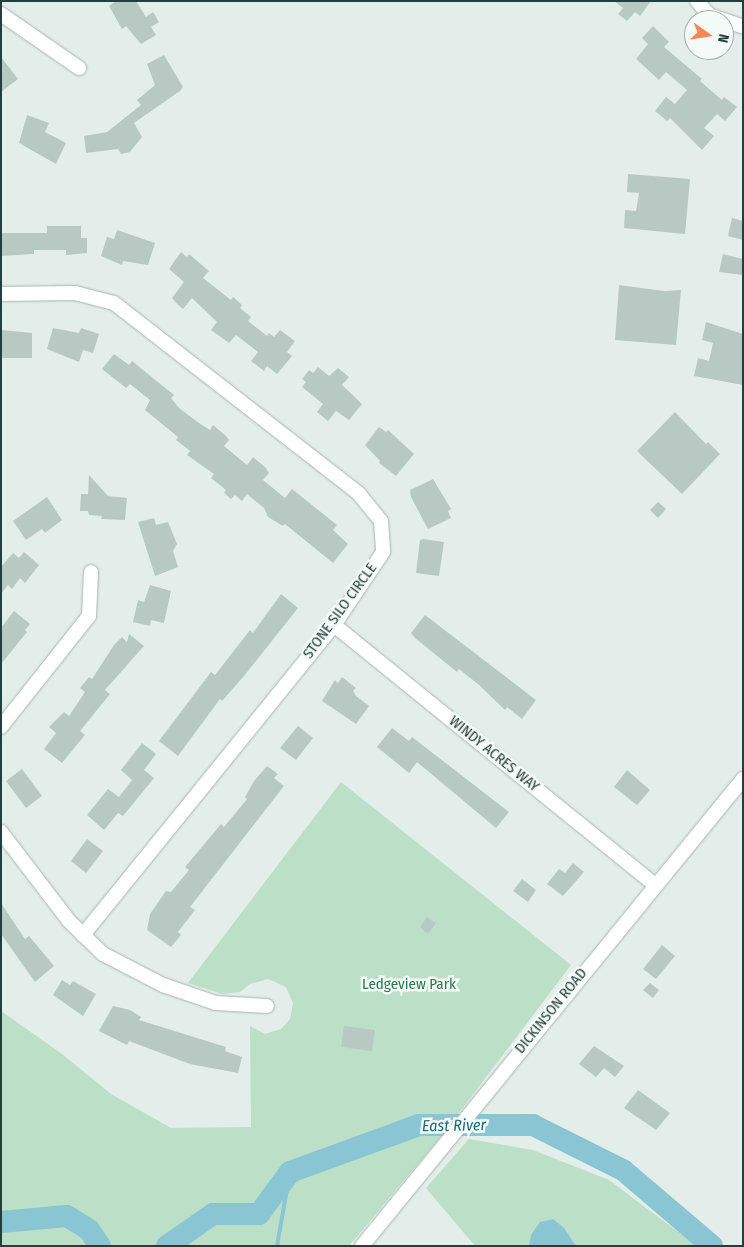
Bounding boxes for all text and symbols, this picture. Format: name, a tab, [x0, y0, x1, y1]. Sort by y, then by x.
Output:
north arrow	[684, 10, 734, 60]
text: N	[714, 32, 732, 44]
street label: STONE SILO CIRCLE	[299, 560, 381, 662]
street label: WINDY ACRES WAY	[445, 712, 543, 796]
street label: DICKINSON ROAD	[511, 965, 591, 1057]
park label: Ledgeview Park	[362, 976, 456, 994]
water label: East River	[422, 1116, 486, 1136]

